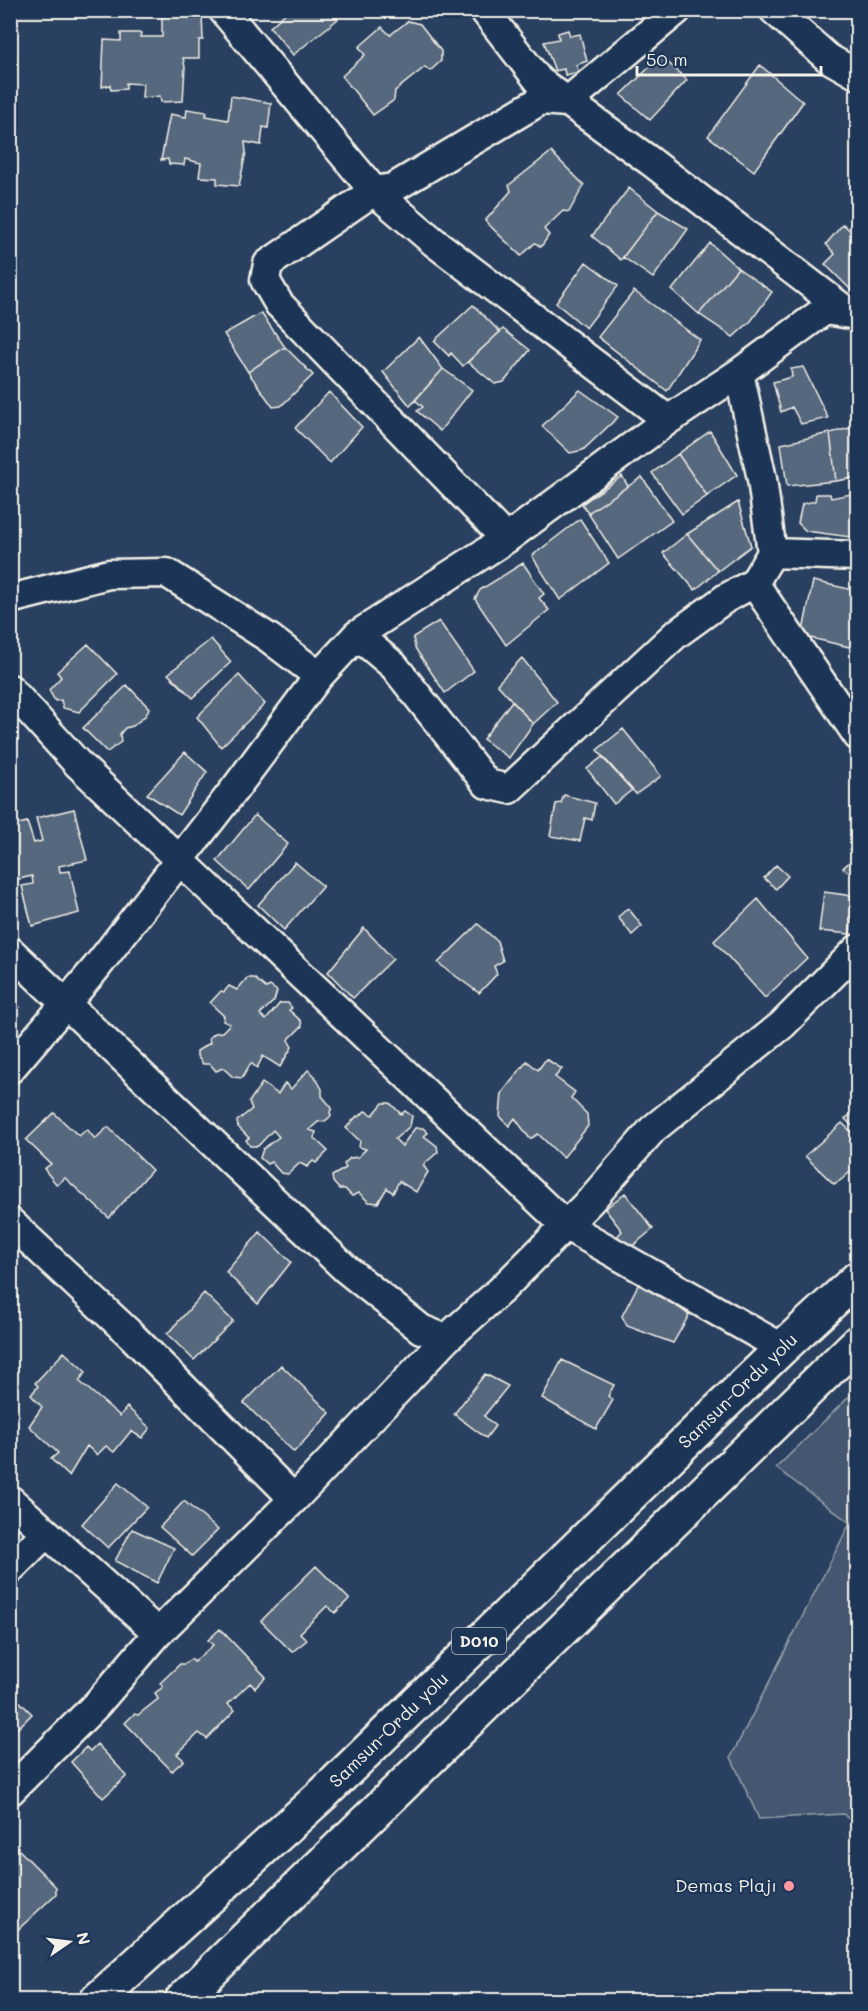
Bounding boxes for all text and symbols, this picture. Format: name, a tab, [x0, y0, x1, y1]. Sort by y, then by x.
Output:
scale bar	[637, 39, 822, 77]
text: 50 m	[646, 47, 688, 71]
street label: Samsun-Ordu yolu	[673, 1327, 802, 1453]
road number: D010	[452, 1628, 506, 1654]
street label: Samsun-Ordu yolu	[324, 1666, 453, 1792]
place label: Demas Plajı	[675, 1873, 777, 1897]
marker: Demas Plajı	[782, 1879, 796, 1893]
north arrow	[39, 1912, 99, 1972]
text: N	[72, 1930, 96, 1947]

